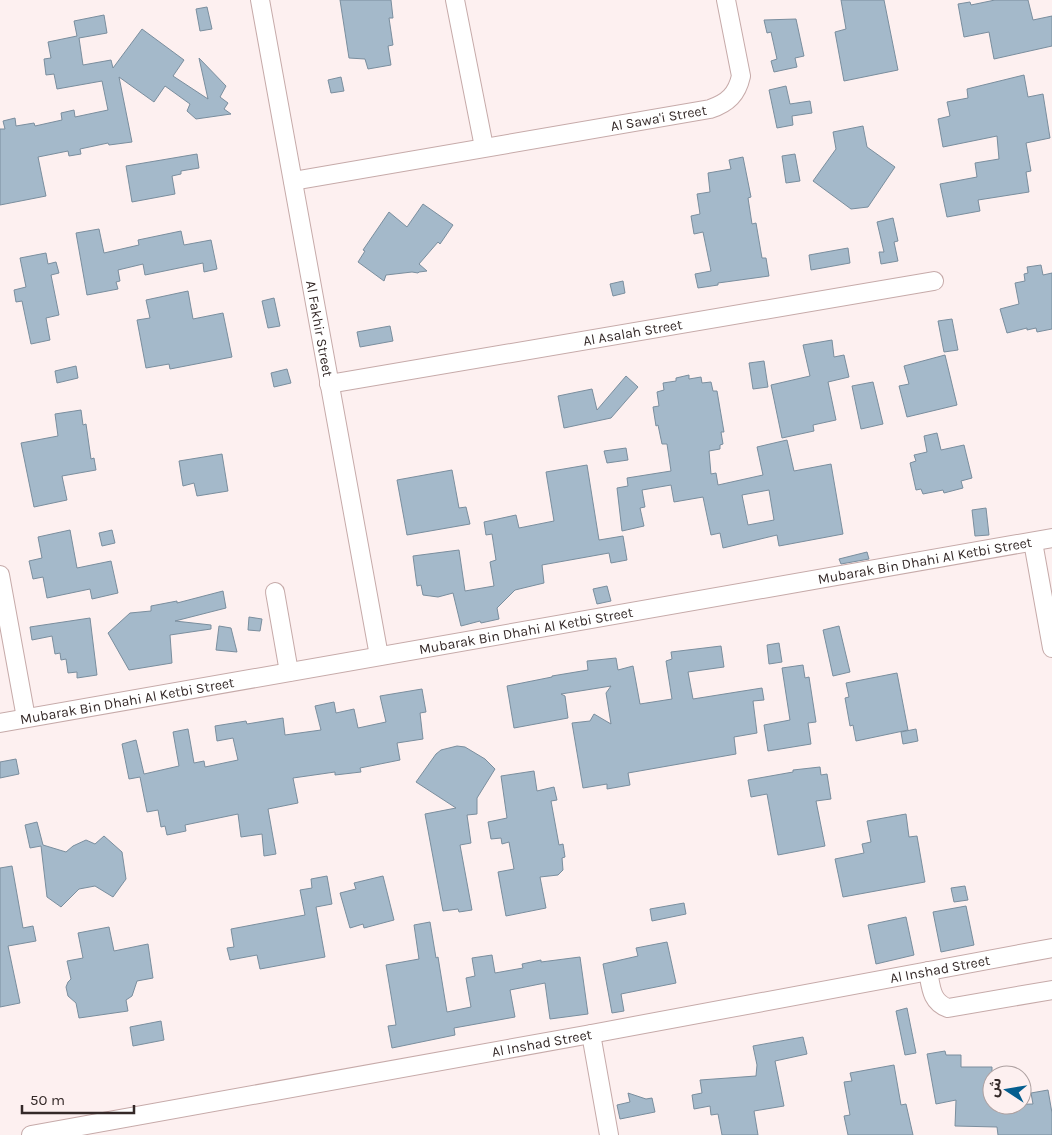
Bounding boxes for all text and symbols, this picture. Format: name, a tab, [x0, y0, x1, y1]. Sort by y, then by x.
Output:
street label: Al Sawa'i Street	[609, 101, 708, 135]
street label: Al Fakhir Street	[303, 279, 337, 378]
street label: Al Asalah Street	[582, 316, 684, 349]
street label: Mubarak Bin Dhahi Al Ketbi Street	[816, 533, 1033, 588]
street label: Mubarak Bin Dhahi Al Ketbi Street	[418, 603, 634, 658]
street label: Mubarak Bin Dhahi Al Ketbi Street	[19, 673, 235, 728]
street label: Al Inshad Street	[889, 951, 991, 987]
street label: Al Inshad Street	[490, 1026, 593, 1060]
north arrow	[982, 1065, 1032, 1115]
text: ش	[984, 1076, 1005, 1099]
scale bar	[22, 1082, 135, 1114]
text: 50 m	[30, 1091, 65, 1109]

